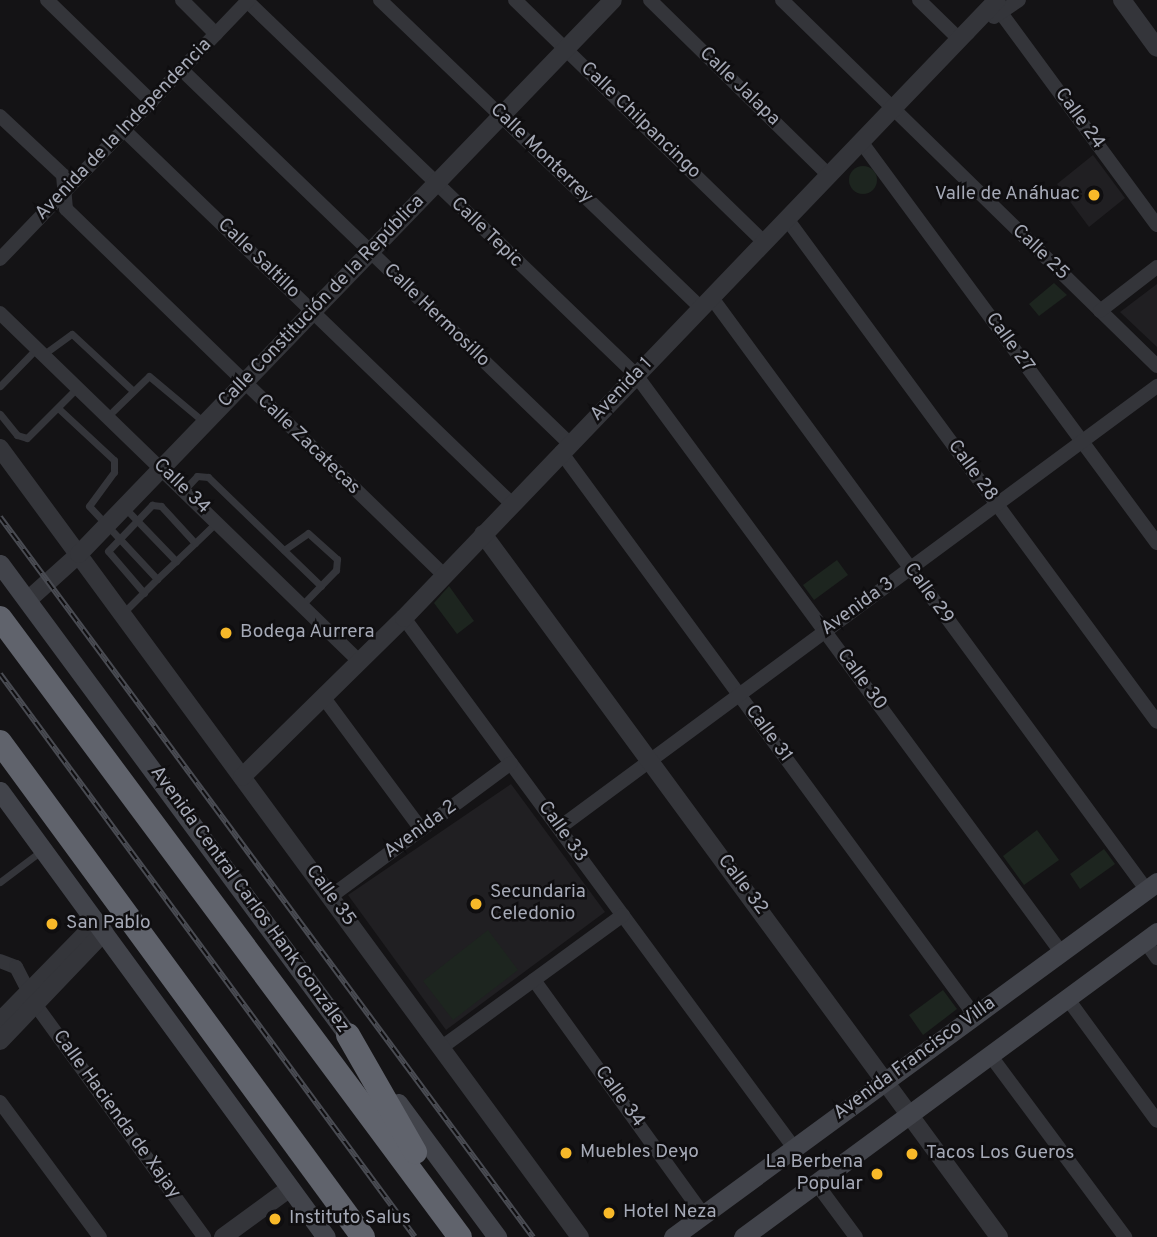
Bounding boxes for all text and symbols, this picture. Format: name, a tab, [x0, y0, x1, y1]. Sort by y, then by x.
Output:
street label: Avenida de la Independencia	[31, 34, 217, 226]
street label: Calle Jalapa	[694, 43, 784, 131]
street label: Calle Chilpancingo	[575, 58, 705, 184]
street label: Calle 24	[1049, 84, 1109, 154]
street label: Calle Monterrey	[485, 99, 597, 209]
place label: Valle de Anáhuac	[934, 184, 1080, 206]
marker: Valle de Anáhuac	[1086, 187, 1102, 203]
street label: Calle Constitución de la República	[214, 191, 430, 413]
street label: Calle Tepic	[445, 193, 527, 273]
street label: Calle Saltillo	[212, 214, 304, 304]
street label: Calle 25	[1007, 220, 1073, 286]
street label: Calle Hermosillo	[378, 259, 494, 373]
street label: Calle 27	[980, 309, 1038, 377]
street label: Avenida 1	[586, 353, 658, 427]
street label: Calle Zacatecas	[252, 390, 364, 500]
street label: Calle 28	[942, 436, 1002, 506]
street label: Calle 34	[148, 454, 214, 520]
street label: Calle 29	[898, 559, 958, 629]
street label: Avenida 3	[817, 573, 899, 641]
place label: Bodega Aurrera	[240, 622, 375, 644]
marker: Bodega Aurrera	[218, 625, 234, 641]
street label: Calle 30	[831, 645, 891, 715]
street label: Calle 31	[740, 701, 796, 767]
street label: Avenida Central Carlos Hank González	[145, 762, 353, 1038]
street label: Avenida 2	[380, 796, 462, 864]
street label: Calle 33	[532, 797, 592, 867]
street label: Calle 32	[712, 850, 772, 920]
street label: Calle 35	[300, 861, 360, 931]
place label: Secundaria Celedonio	[490, 882, 586, 926]
marker: Secundaria Celedonio	[468, 896, 484, 912]
place label: San Pablo	[66, 913, 151, 935]
marker: San Pablo	[44, 916, 60, 932]
street label: Avenida Francisco Villa	[829, 992, 1001, 1126]
street label: Calle Hacienda de Xajay	[47, 1026, 185, 1204]
street label: Calle 34	[589, 1062, 649, 1132]
place label: Muebles Deʞo	[580, 1142, 699, 1164]
place label: Tacos Los Gueros	[926, 1143, 1074, 1165]
marker: Muebles Deʞo	[558, 1145, 574, 1161]
marker: Tacos Los Gueros	[904, 1146, 920, 1162]
place label: La Berbena Popular	[765, 1152, 863, 1196]
marker: La Berbena Popular	[869, 1166, 885, 1182]
place label: Hotel Neza	[623, 1202, 717, 1224]
marker: Hotel Neza	[601, 1205, 617, 1221]
place label: Instituto Salus	[289, 1208, 411, 1230]
marker: Instituto Salus	[267, 1211, 283, 1227]

